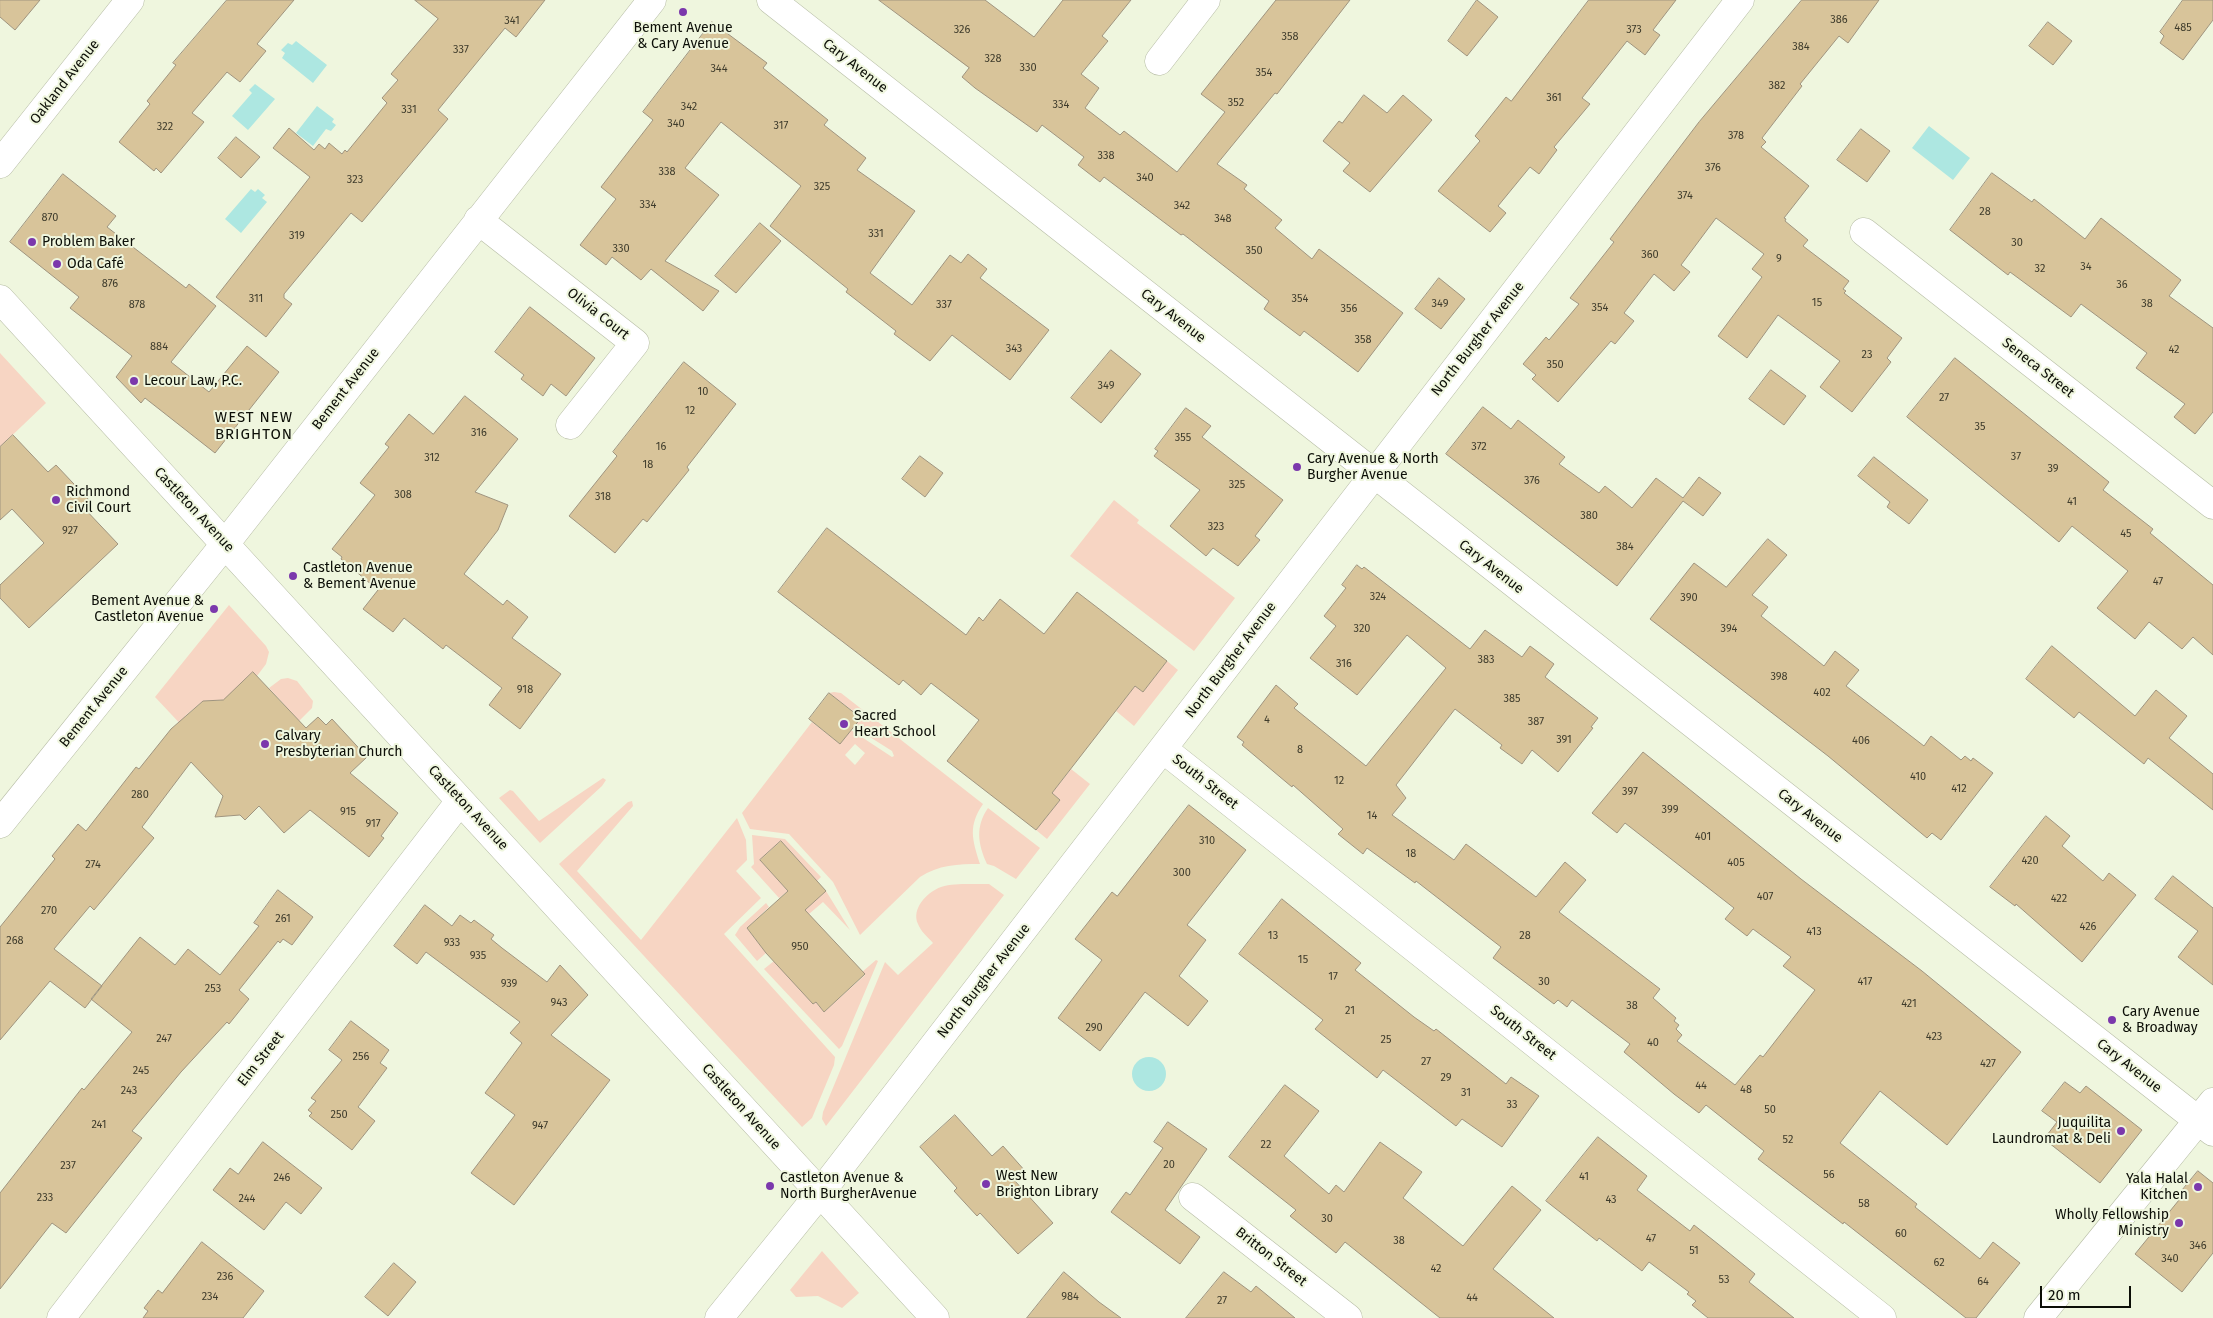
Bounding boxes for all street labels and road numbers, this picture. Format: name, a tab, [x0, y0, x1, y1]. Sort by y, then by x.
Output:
street label: Cary Avenue	[819, 35, 891, 97]
street label: Oakland Avenue	[27, 36, 103, 128]
street label: North Burgher Avenue	[1428, 278, 1528, 400]
street label: Olivia Court	[564, 285, 632, 343]
street label: Cary Avenue	[1137, 285, 1209, 347]
street label: Seneca Street	[1999, 335, 2077, 401]
street label: Bement Avenue	[309, 345, 383, 433]
street label: Castleton Avenue	[150, 464, 238, 556]
street label: Cary Avenue	[1455, 536, 1527, 598]
street label: North Burgher Avenue	[1182, 599, 1280, 721]
street label: Bement Avenue	[56, 663, 132, 751]
street label: South Street	[1169, 751, 1241, 813]
street label: Castleton Avenue	[424, 762, 512, 854]
street label: Cary Avenue	[1774, 785, 1846, 847]
street label: North Burgher Avenue	[934, 920, 1034, 1042]
street label: South Street	[1487, 1002, 1559, 1064]
street label: Elm Street	[234, 1028, 288, 1090]
street label: Cary Avenue	[2093, 1035, 2165, 1097]
street label: Castleton Avenue	[698, 1061, 784, 1153]
street label: Britton Street	[1232, 1224, 1310, 1290]

